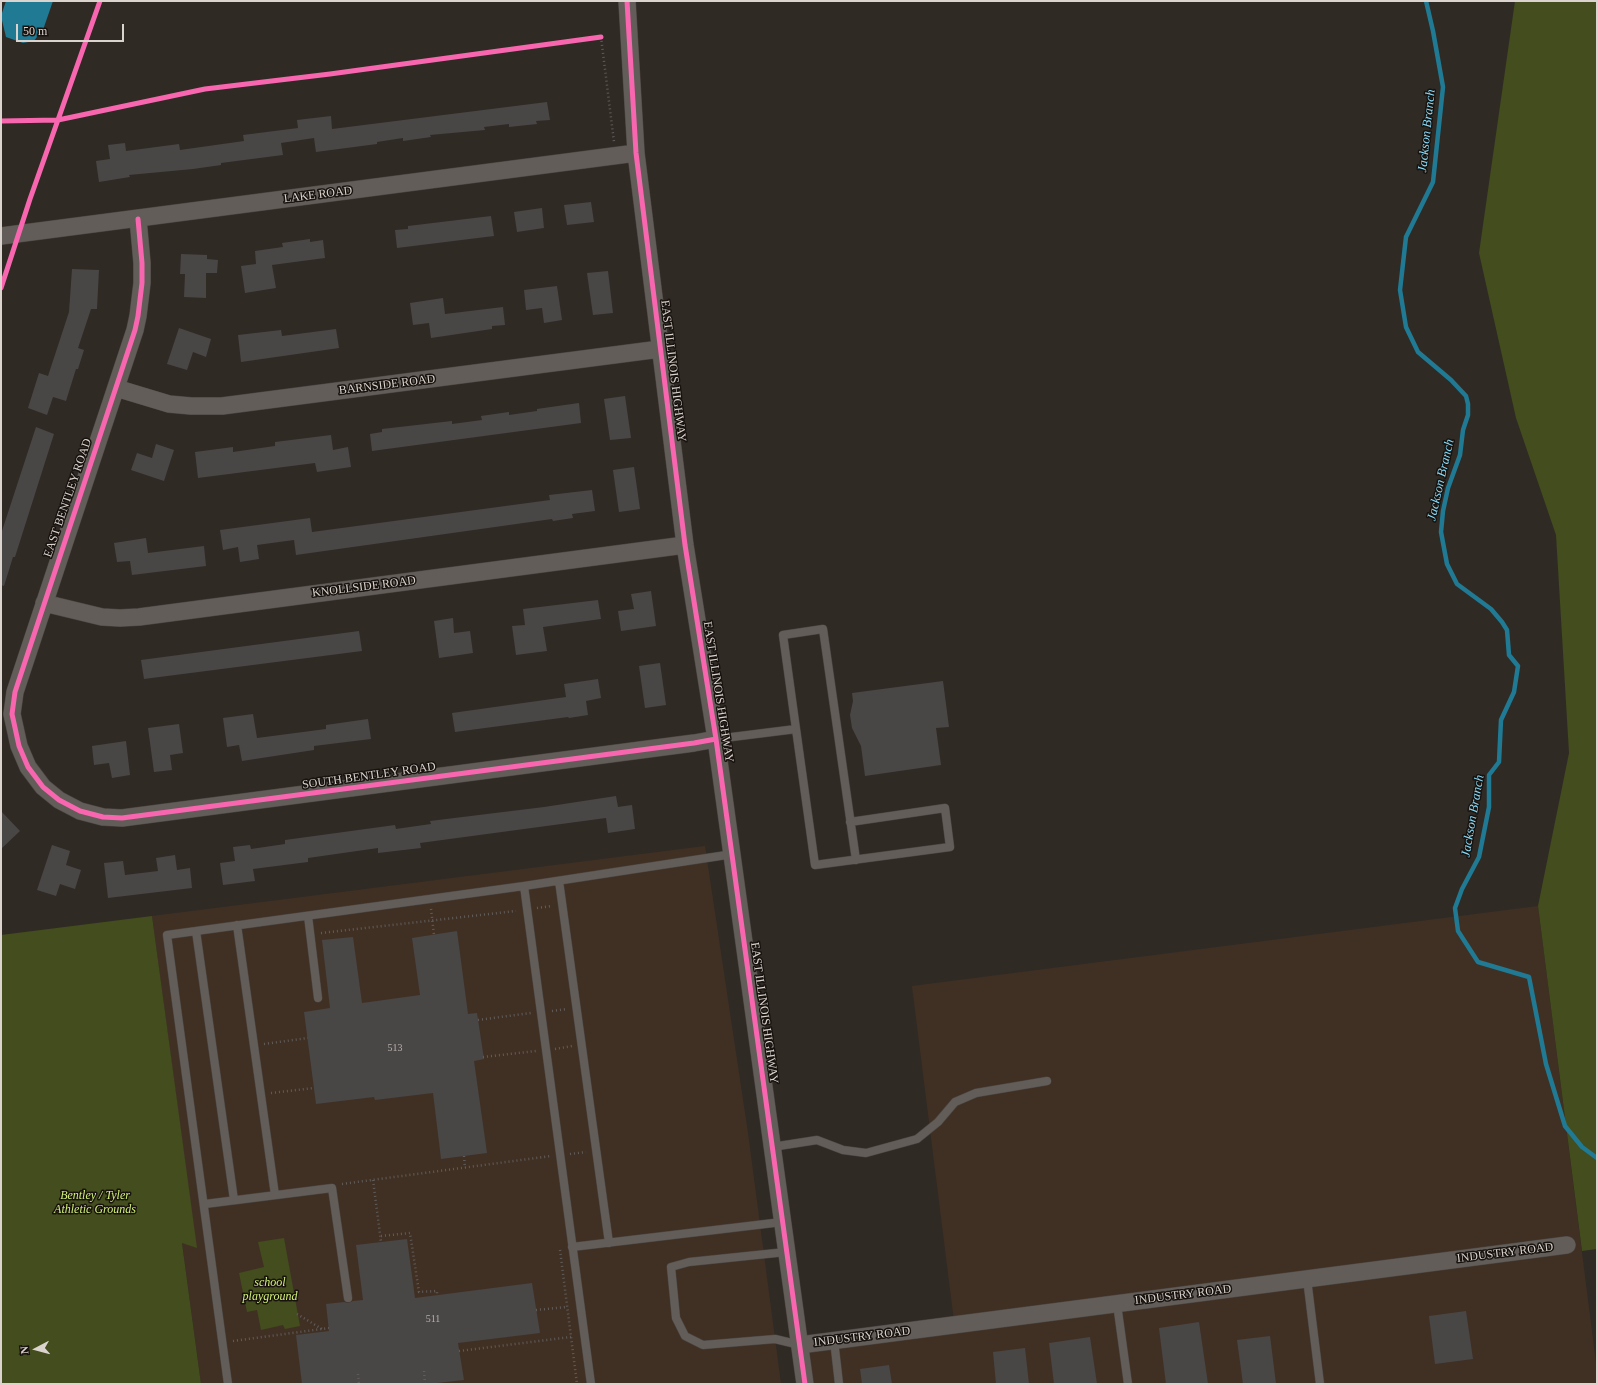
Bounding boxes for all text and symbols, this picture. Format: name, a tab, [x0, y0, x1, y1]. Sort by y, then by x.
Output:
scale bar	[18, 16, 126, 42]
text: 50 m	[23, 24, 47, 38]
water label: Jackson Branch	[1415, 89, 1439, 173]
street label: LAKE ROAD	[283, 184, 353, 206]
street label: EAST ILLINOIS HIGHWAY	[657, 299, 689, 443]
street label: BARNSIDE ROAD	[338, 372, 436, 398]
street label: EAST BENTLEY ROAD	[41, 437, 95, 559]
water label: Jackson Branch	[1424, 438, 1458, 522]
street label: KNOLLSIDE ROAD	[311, 573, 417, 601]
street label: EAST ILLINOIS HIGHWAY	[700, 620, 736, 764]
street label: SOUTH BENTLEY ROAD	[301, 759, 437, 793]
water label: Jackson Branch	[1458, 774, 1488, 858]
street label: EAST ILLINOIS HIGHWAY	[747, 941, 781, 1085]
house number: 513	[388, 1042, 402, 1054]
park label: Bentley / Tyler Athletic Grounds	[54, 1189, 136, 1217]
street label: INDUSTRY ROAD	[1456, 1240, 1554, 1266]
park label: school playground	[243, 1276, 297, 1304]
street label: INDUSTRY ROAD	[1134, 1282, 1232, 1308]
house number: 511	[426, 1313, 440, 1325]
street label: INDUSTRY ROAD	[813, 1324, 911, 1350]
north arrow	[16, 1329, 56, 1369]
text: N	[18, 1346, 30, 1355]

